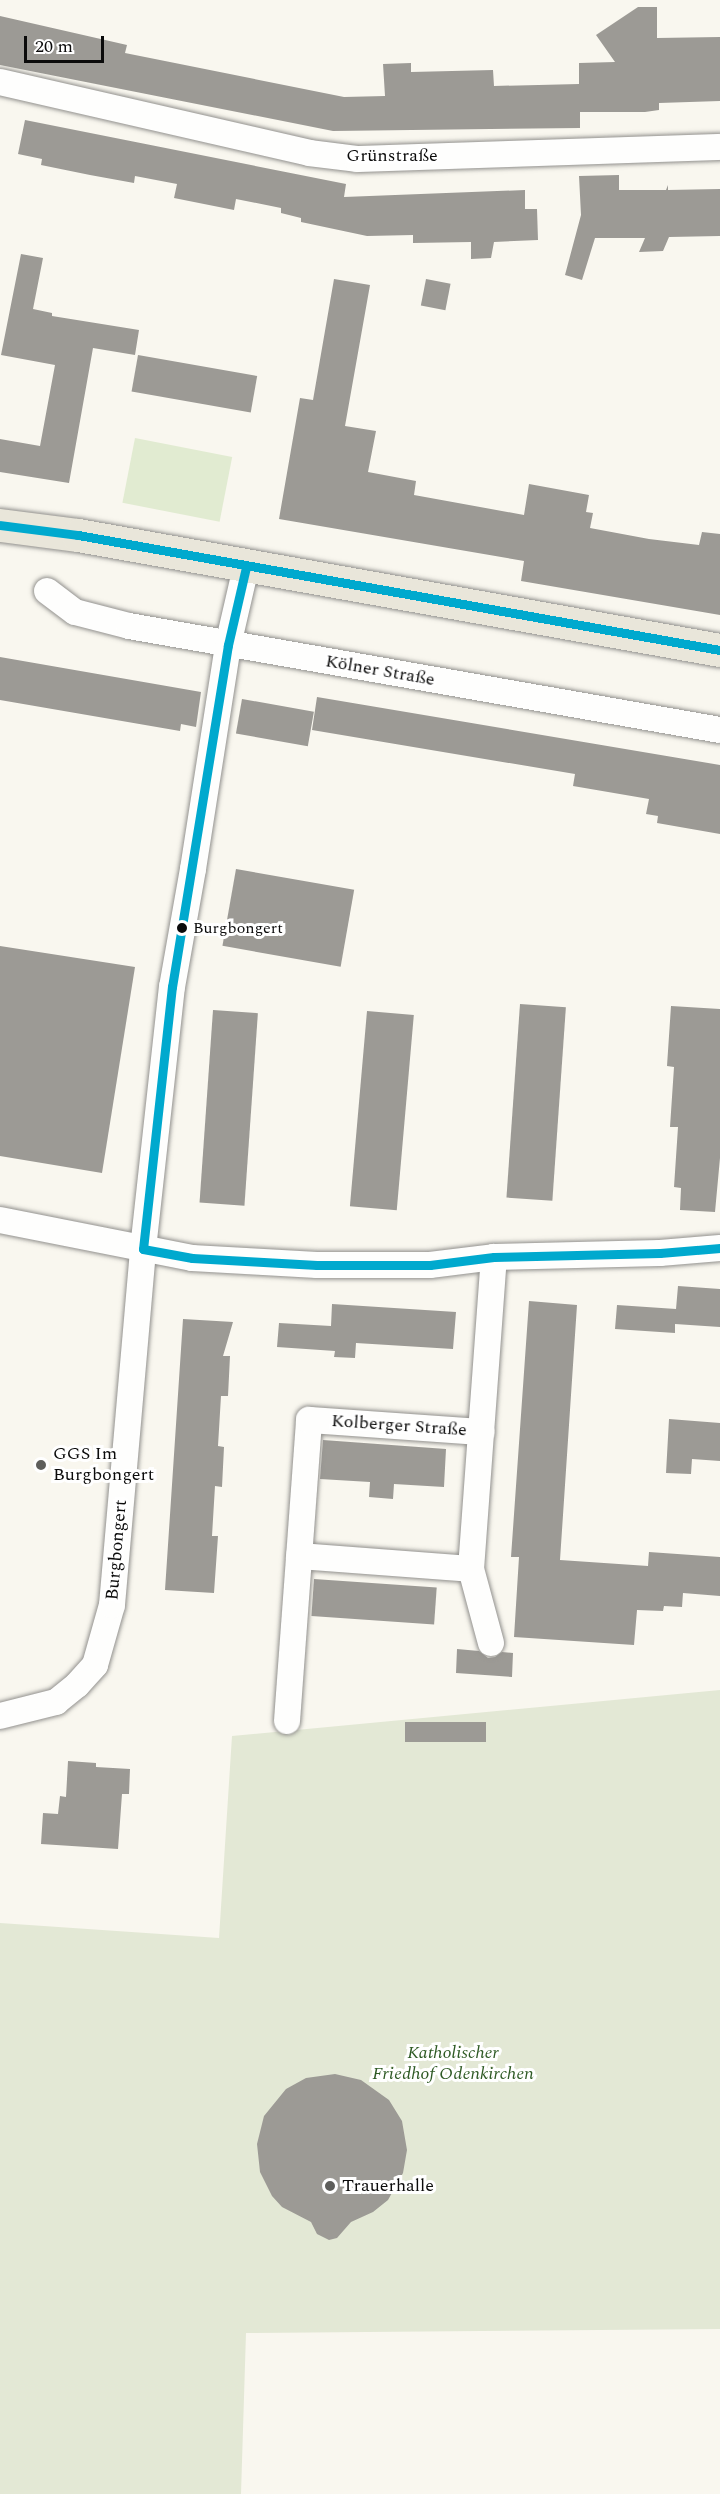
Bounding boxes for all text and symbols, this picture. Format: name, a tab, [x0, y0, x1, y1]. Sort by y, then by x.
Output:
scale bar	[27, 24, 106, 62]
text: 20 m	[35, 33, 73, 60]
street label: Grünstraße	[346, 145, 438, 167]
street label: Kölner Straße	[324, 651, 436, 691]
place label: Burgbongert	[193, 918, 283, 938]
marker: Burgbongert	[176, 922, 188, 934]
street label: Kolberger Straße	[331, 1410, 467, 1442]
place label: GGS Im Burgbongert	[53, 1444, 154, 1486]
marker: GGS Im Burgbongert	[34, 1458, 48, 1472]
street label: Burgbongert	[102, 1499, 132, 1601]
park label: Katholischer Friedhof Odenkirchen	[372, 2043, 534, 2086]
place label: Trauerhalle	[342, 2175, 434, 2197]
marker: Trauerhalle	[323, 2179, 337, 2193]

